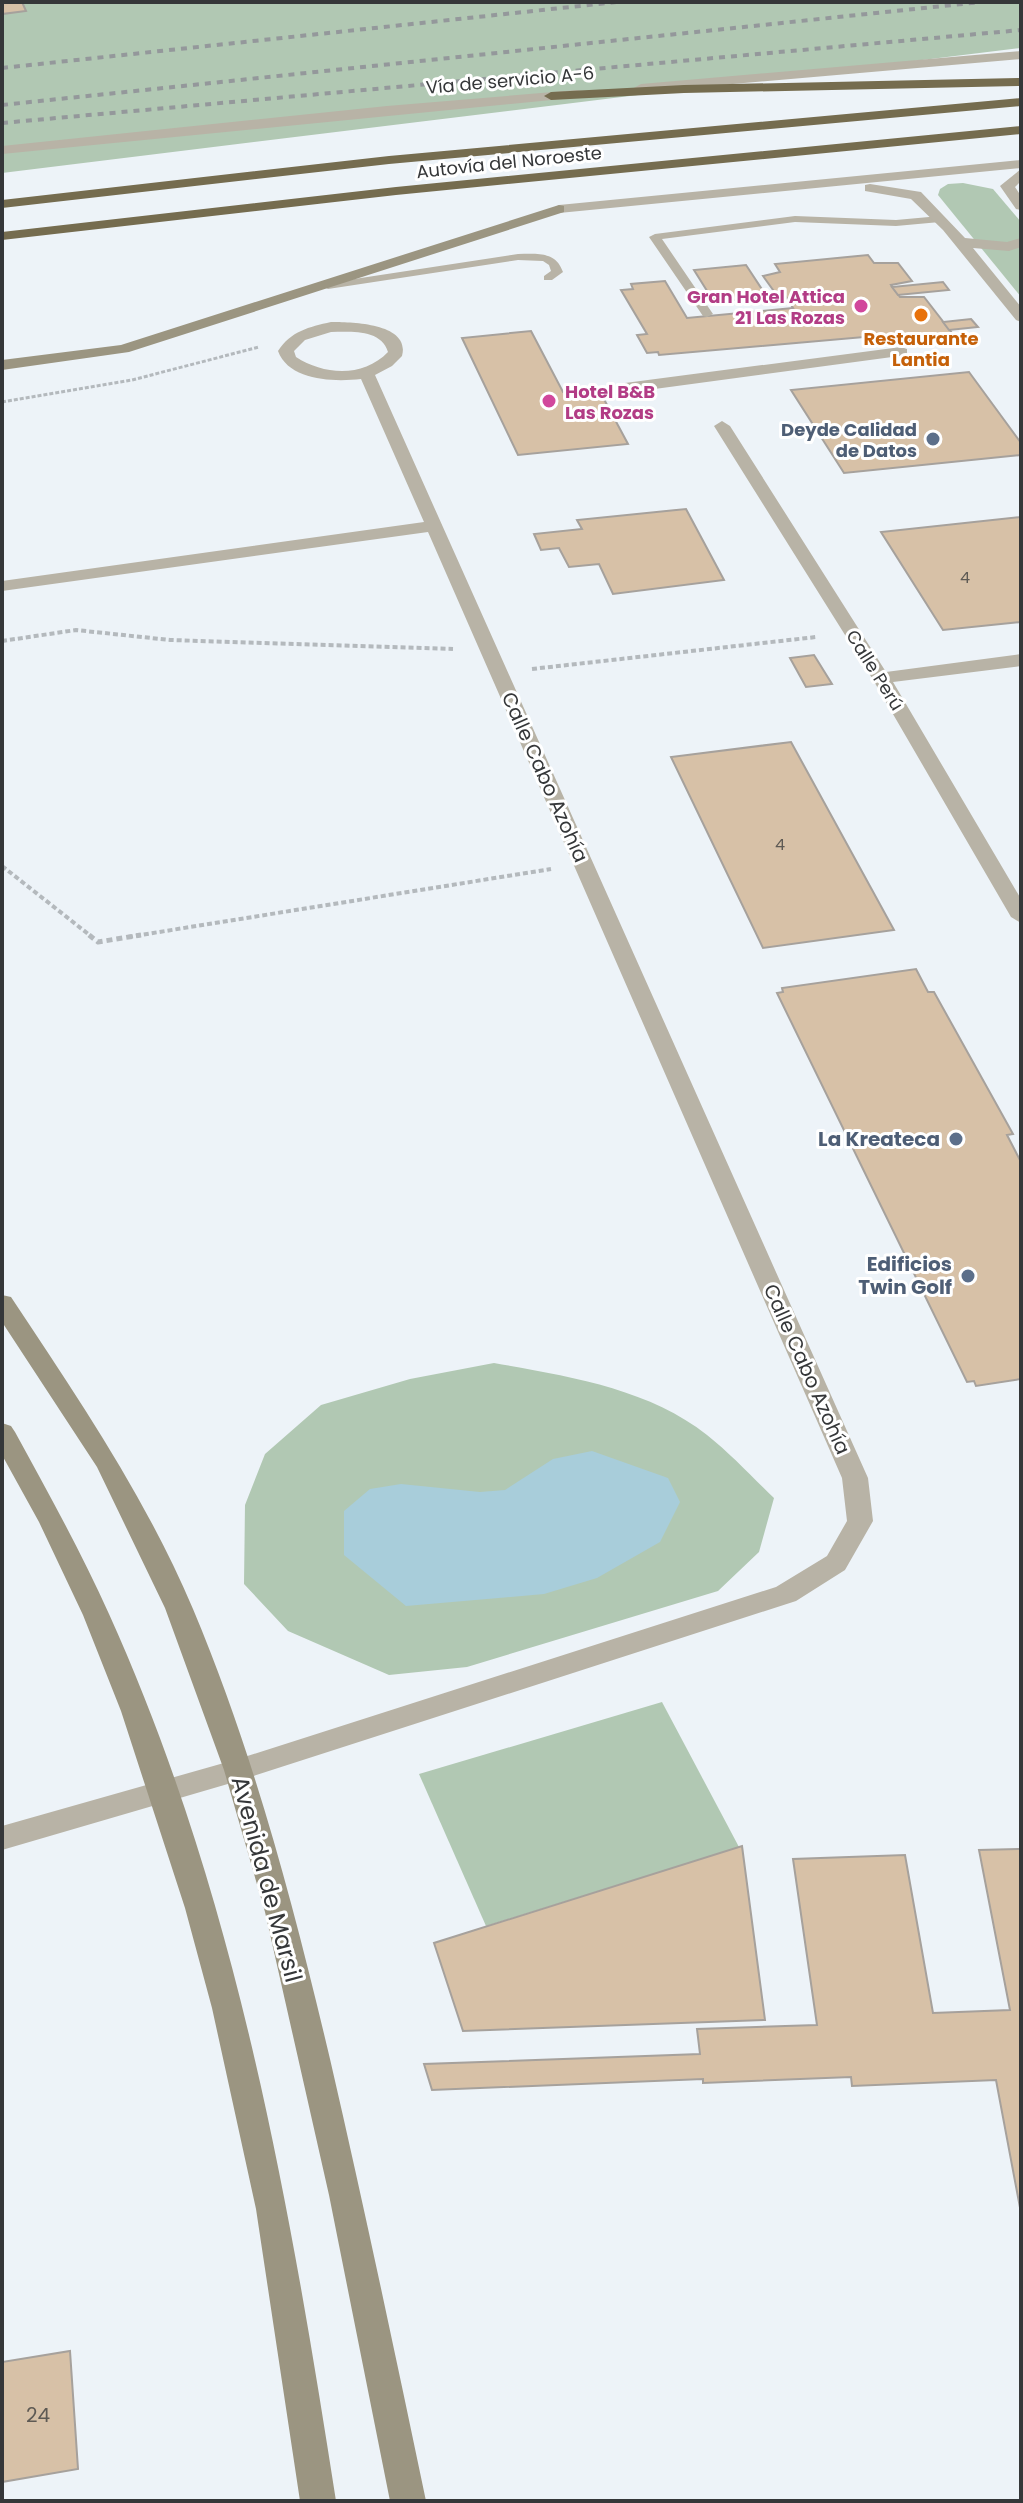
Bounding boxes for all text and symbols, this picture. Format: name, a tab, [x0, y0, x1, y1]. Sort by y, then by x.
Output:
street label: Vía de servicio A-6	[425, 60, 595, 100]
street label: Autovía del Noroeste	[415, 140, 603, 184]
place label: Gran Hotel Attica 21 Las Rozas	[687, 284, 845, 330]
marker: Gran Hotel Attica 21 Las Rozas	[852, 297, 870, 315]
marker: Restaurante Lantia	[912, 306, 930, 324]
place label: Restaurante Lantia	[864, 326, 978, 372]
place label: Hotel B&B Las Rozas	[565, 379, 655, 425]
marker: Hotel B&B Las Rozas	[540, 392, 558, 410]
place label: Deyde Calidad de Datos	[781, 417, 917, 463]
marker: Deyde Calidad de Datos	[924, 430, 942, 448]
house number: 4	[960, 566, 970, 589]
street label: Calle Perú	[840, 625, 910, 715]
street label: Calle Cabo Azohía	[495, 687, 595, 867]
house number: 4	[775, 833, 785, 856]
place label: La Kreateca	[818, 1125, 940, 1153]
marker: La Kreateca	[947, 1130, 965, 1148]
place label: Edificios Twin Golf	[858, 1250, 952, 1301]
marker: Edificios Twin Golf	[959, 1267, 977, 1285]
street label: Calle Cabo Azohía	[757, 1279, 857, 1459]
street label: Avenida de Marsil	[224, 1772, 310, 1986]
house number: 24	[26, 2401, 50, 2429]

